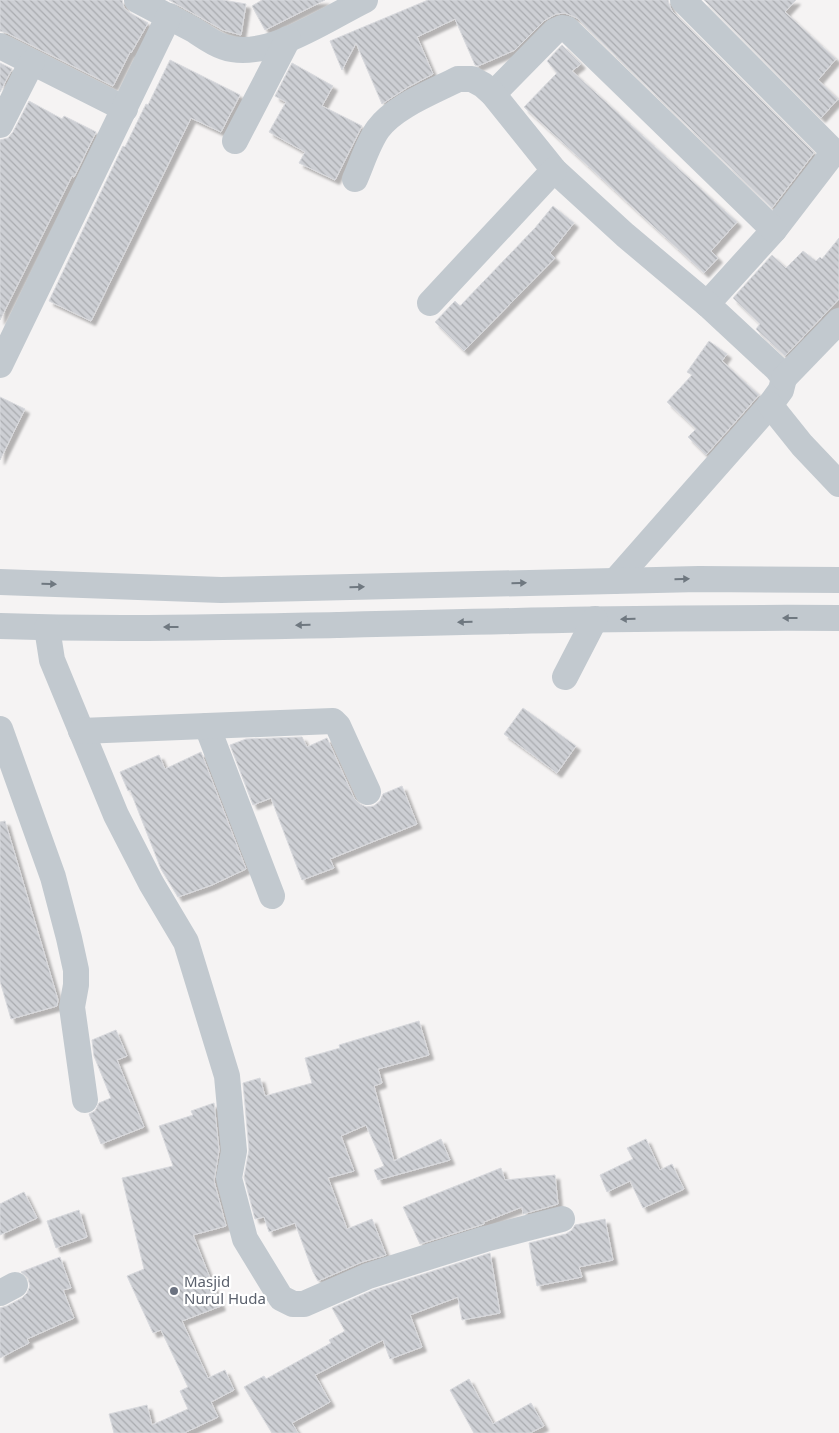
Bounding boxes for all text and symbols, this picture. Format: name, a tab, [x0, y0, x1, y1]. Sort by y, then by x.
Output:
one-way arrow	[674, 575, 690, 583]
one-way arrow	[512, 579, 528, 587]
one-way arrow	[41, 580, 57, 588]
one-way arrow	[349, 582, 365, 590]
one-way arrow	[782, 614, 798, 622]
one-way arrow	[620, 615, 636, 623]
one-way arrow	[457, 618, 473, 626]
one-way arrow	[295, 622, 311, 630]
one-way arrow	[162, 623, 178, 631]
place label: Masjid Nurul Huda	[184, 1271, 266, 1308]
marker: Masjid Nurul Huda	[168, 1285, 180, 1297]

